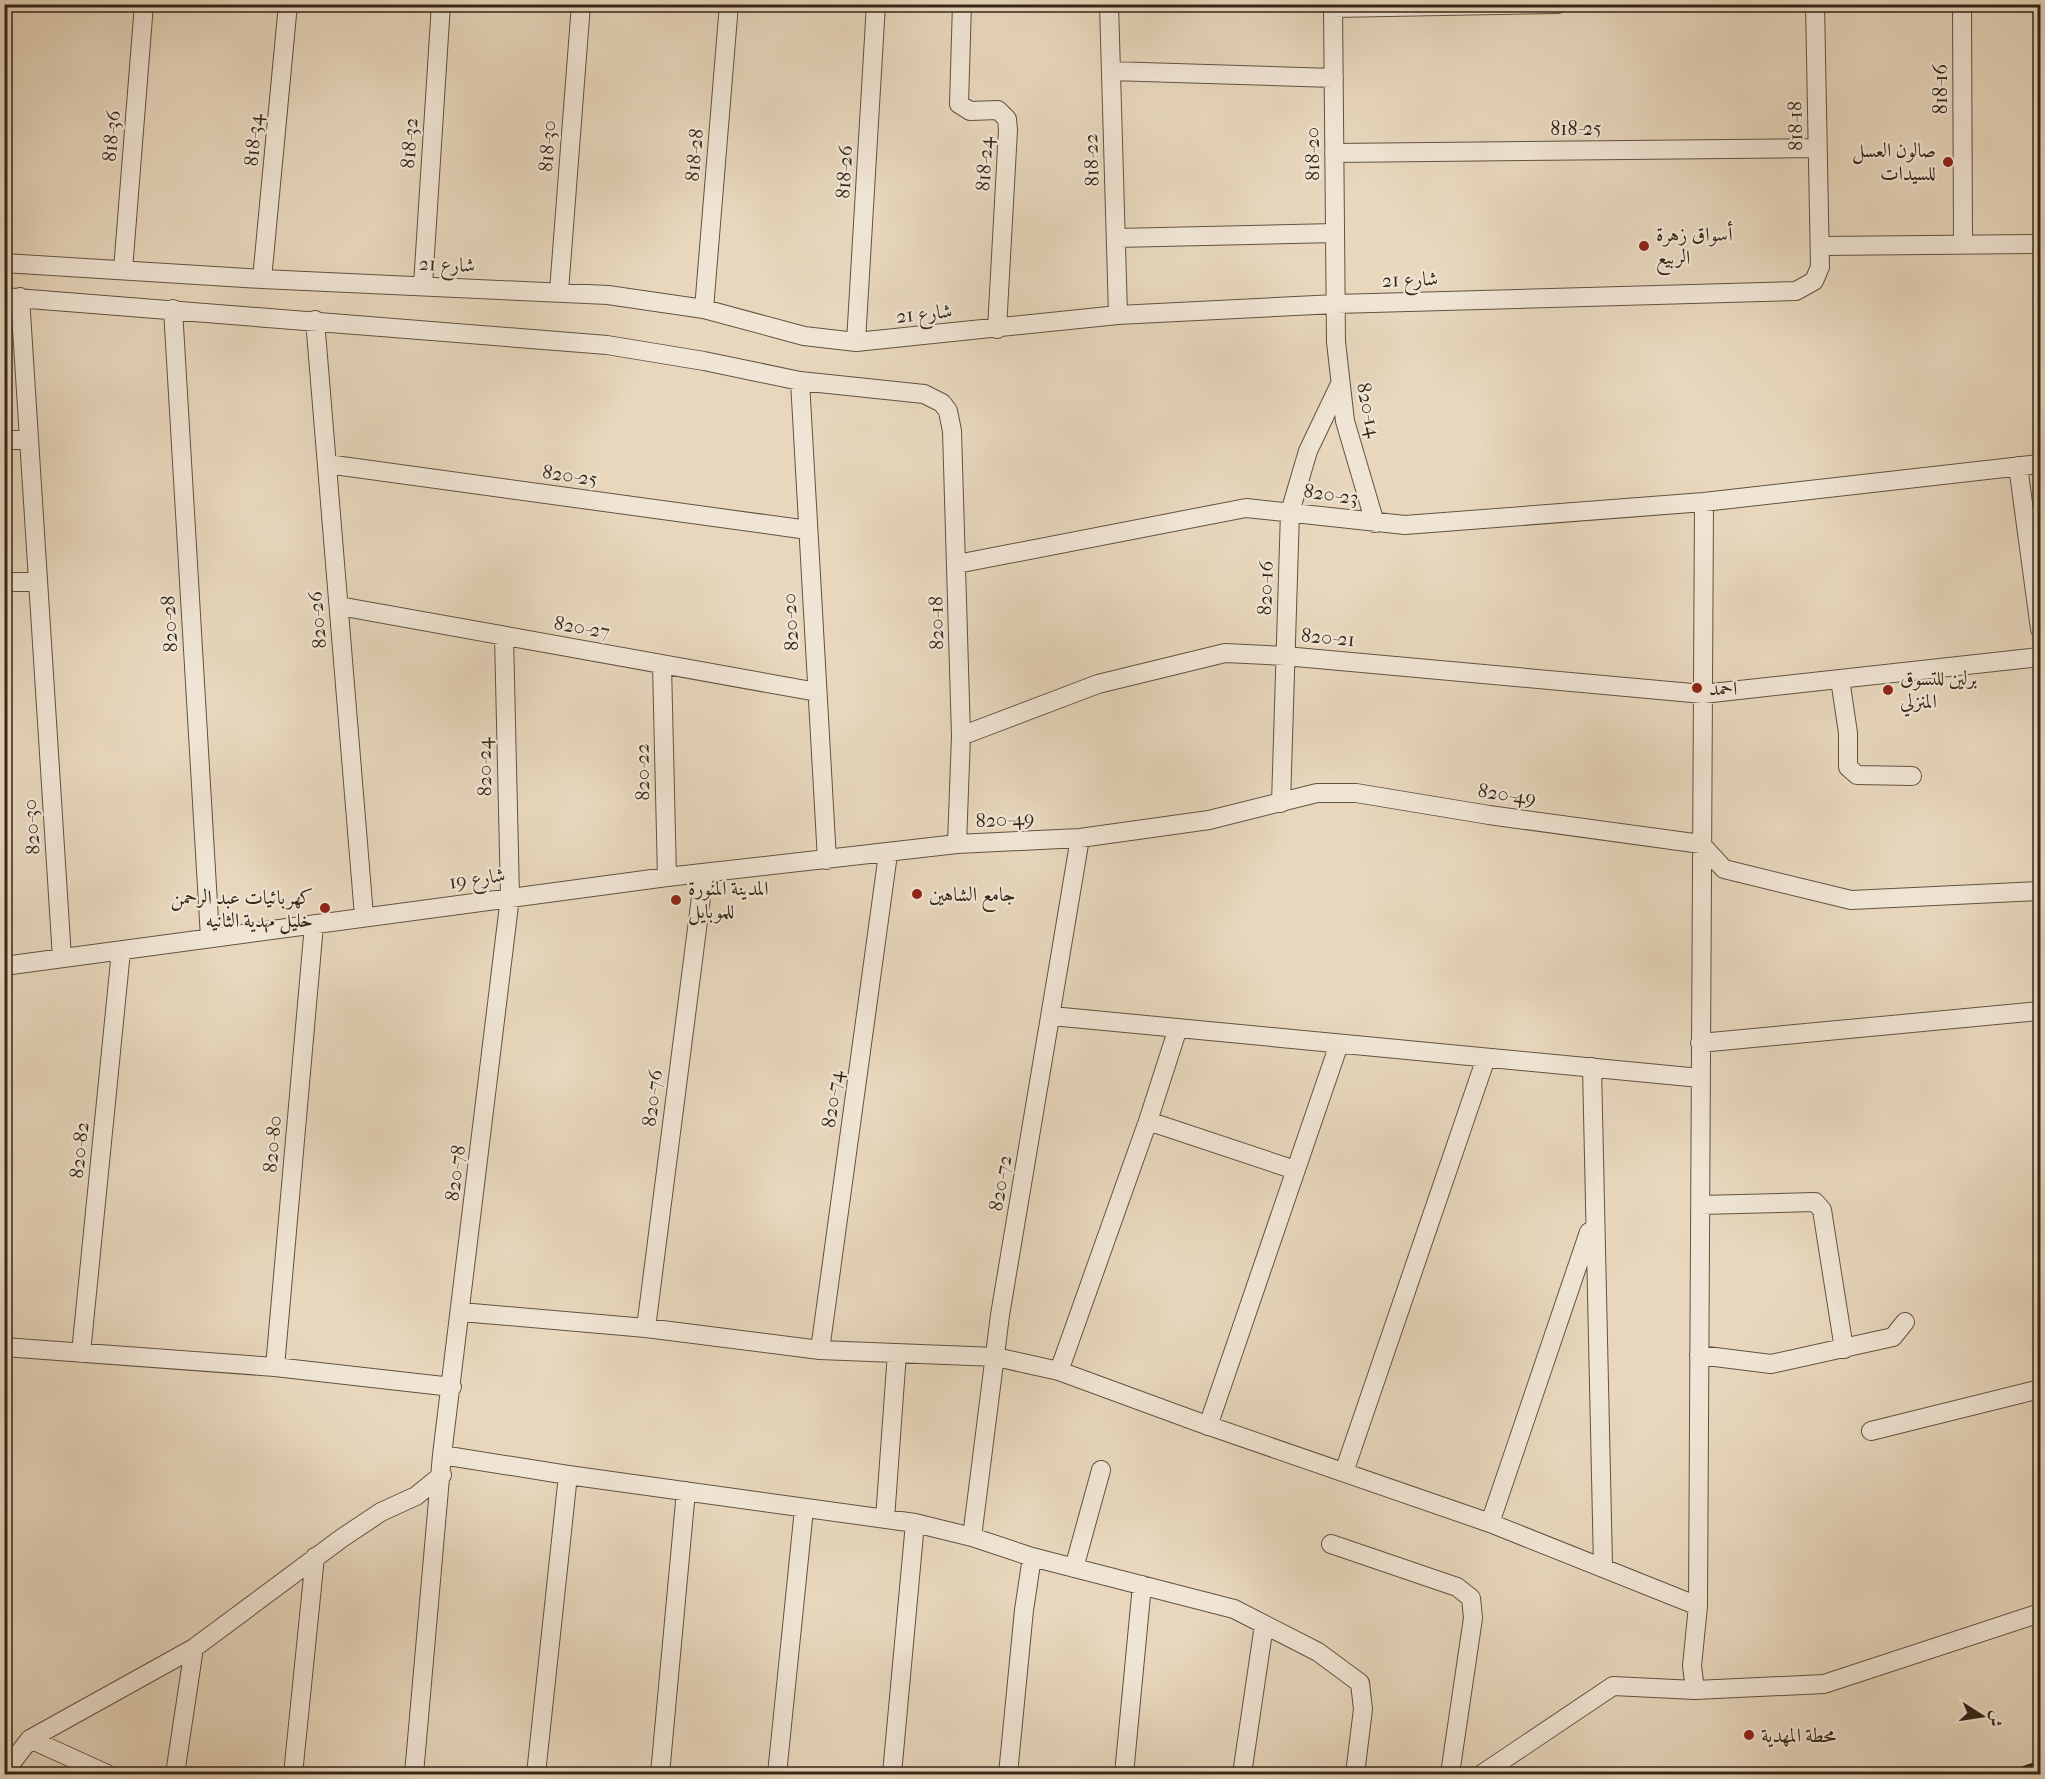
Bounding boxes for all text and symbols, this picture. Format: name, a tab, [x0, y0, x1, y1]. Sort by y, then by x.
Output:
street label: 818-16	[1929, 64, 1952, 114]
street label: 818-18	[1784, 101, 1807, 151]
street label: 818-36	[98, 109, 125, 163]
street label: 818-34	[240, 112, 267, 167]
street label: 818-32	[396, 117, 423, 169]
street label: 818-25	[1550, 117, 1602, 140]
street label: 818-30	[534, 119, 561, 173]
street label: 818-20	[1301, 127, 1324, 181]
street label: 818-28	[681, 128, 708, 182]
street label: 818-22	[1079, 133, 1104, 187]
street label: 818-24	[972, 135, 997, 192]
place label: صالون العسل للسيدات	[1852, 139, 1936, 185]
street label: 818-26	[832, 145, 857, 199]
marker: صالون العسل للسيدات	[1941, 155, 1955, 169]
place label: أسواق زهرة الربيع	[1656, 220, 1733, 275]
marker: أسواق زهرة الربيع	[1637, 239, 1651, 253]
street label: شارع 21	[418, 252, 476, 283]
street label: شارع 21	[1381, 267, 1439, 298]
street label: شارع 21	[895, 299, 954, 334]
street label: 820-14	[1351, 381, 1386, 441]
street label: 820-25	[541, 460, 599, 491]
street label: 820-23	[1302, 479, 1360, 510]
street label: 820-16	[1253, 560, 1278, 616]
street label: 820-26	[304, 590, 331, 650]
street label: 820-20	[778, 592, 803, 651]
street label: 820-28	[157, 595, 182, 653]
street label: 820-18	[925, 596, 948, 650]
street label: 820-27	[552, 611, 612, 644]
street label: 820-21	[1300, 624, 1356, 651]
place label: برلين للتسوق المنزلي	[1900, 667, 1977, 717]
place label: احمد	[1709, 677, 1737, 700]
marker: احمد	[1690, 681, 1704, 695]
marker: برلين للتسوق المنزلي	[1881, 683, 1895, 697]
street label: 820-24	[472, 736, 497, 797]
street label: 820-22	[631, 743, 654, 801]
street label: 820-49	[1476, 779, 1538, 810]
street label: 820-30	[18, 798, 45, 856]
street label: 820-49	[975, 806, 1035, 833]
street label: شارع 19	[447, 863, 508, 900]
place label: المدينة المنورة للموبايل	[688, 877, 769, 926]
place label: جامع الشاهين	[929, 883, 1016, 912]
place label: كهربائيات عبد الرحمن خليل مهدية الثانيه	[170, 886, 313, 935]
marker: جامع الشاهين	[910, 887, 924, 901]
marker: المدينة المنورة للموبايل	[669, 893, 683, 907]
marker: كهربائيات عبد الرحمن خليل مهدية الثانيه	[318, 901, 332, 915]
street label: 820-76	[638, 1068, 667, 1128]
street label: 820-74	[817, 1068, 848, 1129]
street label: 820-80	[259, 1114, 286, 1174]
street label: 820-82	[65, 1121, 94, 1180]
street label: 820-78	[441, 1144, 470, 1202]
street label: 820-72	[984, 1153, 1017, 1213]
north arrow	[1952, 1686, 2012, 1746]
text: ش	[1985, 1709, 2007, 1729]
place label: محطة المهدية	[1761, 1724, 1836, 1748]
marker: محطة المهدية	[1742, 1728, 1756, 1742]

